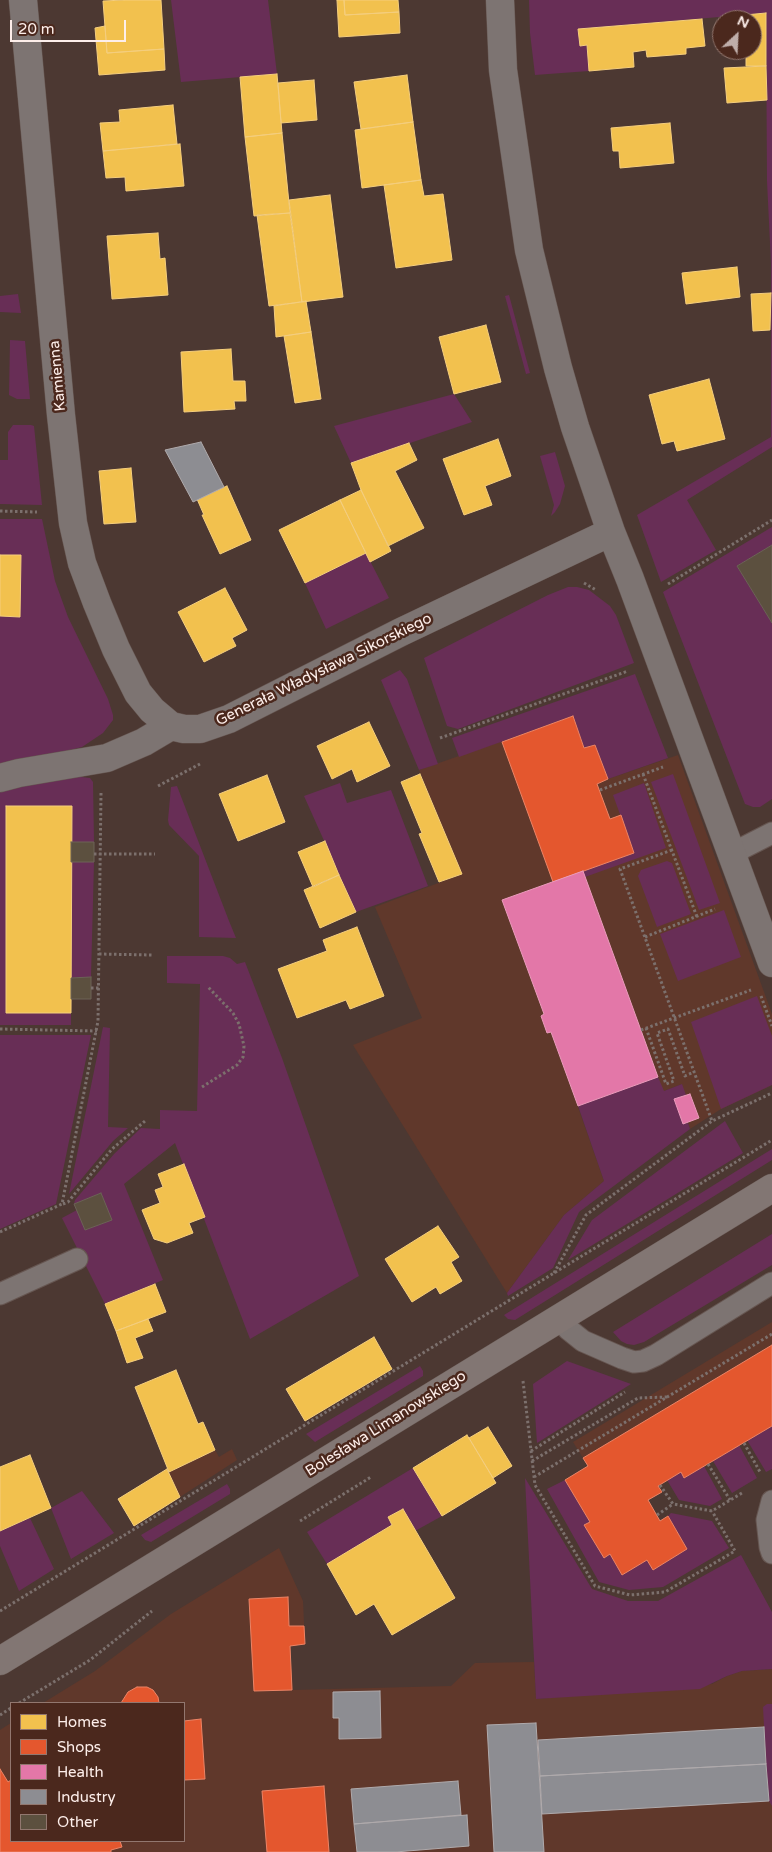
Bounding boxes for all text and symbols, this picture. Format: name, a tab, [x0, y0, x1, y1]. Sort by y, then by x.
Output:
scale bar	[12, 10, 129, 42]
north arrow	[712, 10, 762, 60]
text: N	[734, 12, 752, 32]
text: 20 m	[18, 20, 55, 38]
street label: Kamienna	[46, 340, 70, 412]
street label: Generała Władysława Sikorskiego	[213, 610, 435, 730]
street label: Bolesława Limanowskiego	[302, 1367, 470, 1481]
legend	[10, 1702, 185, 1842]
text: Homes	[57, 1713, 107, 1731]
text: Shops	[57, 1738, 101, 1756]
text: Health	[57, 1763, 104, 1781]
text: Industry	[57, 1788, 116, 1806]
text: Other	[57, 1813, 98, 1831]

